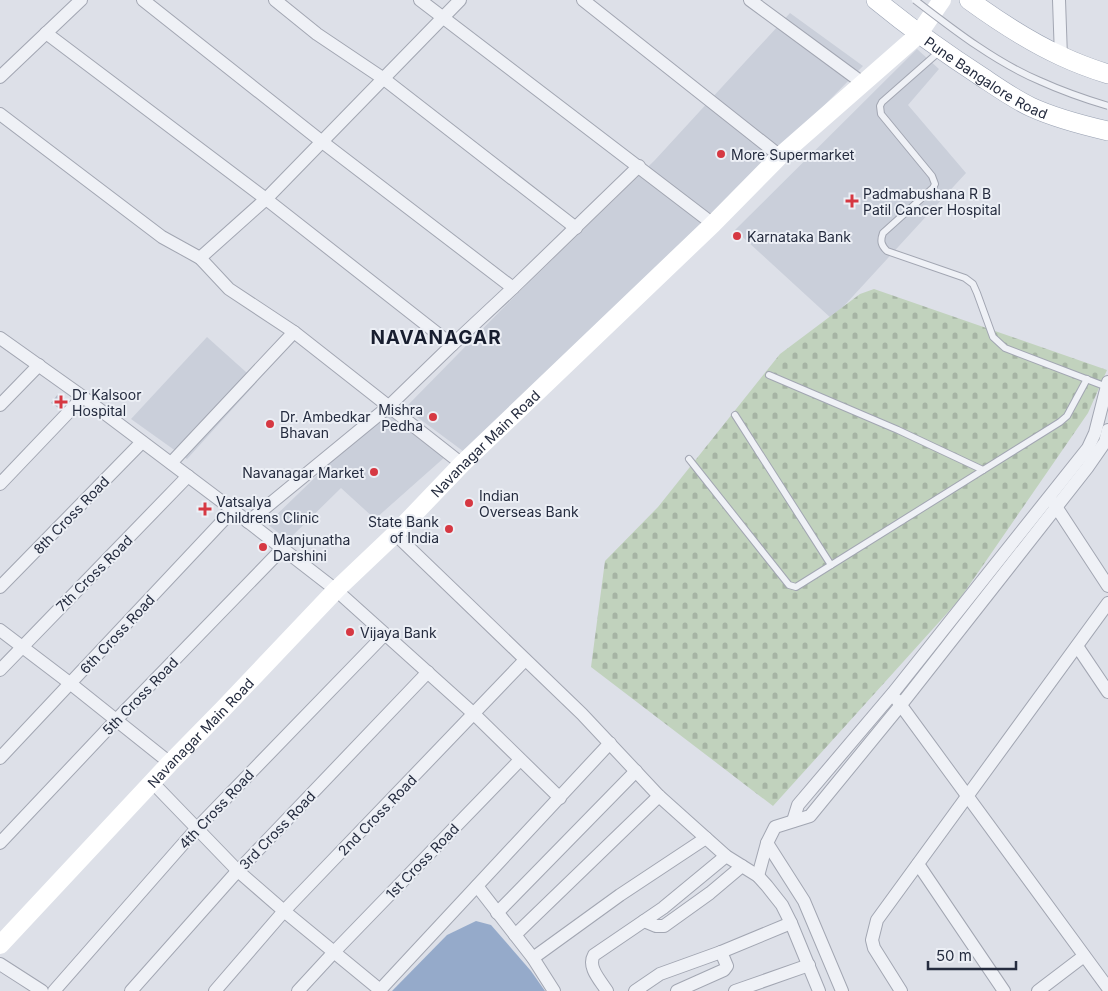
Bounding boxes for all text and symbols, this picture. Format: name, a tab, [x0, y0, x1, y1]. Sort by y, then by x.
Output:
street label: Pune Bangalore Road	[922, 32, 1050, 122]
place label: More Supermarket	[731, 146, 855, 163]
marker: More Supermarket	[715, 148, 727, 160]
place label: Padmabushana R B Patil Cancer Hospital	[863, 185, 1001, 218]
marker: Padmabushana R B Patil Cancer Hospital	[845, 194, 859, 208]
place label: Karnataka Bank	[747, 228, 851, 245]
marker: Karnataka Bank	[731, 230, 743, 242]
district label: NAVANAGAR	[370, 326, 502, 349]
place label: Dr Kalsoor Hospital	[72, 386, 141, 419]
street label: Navanagar Main Road	[427, 386, 543, 500]
marker: Dr Kalsoor Hospital	[54, 395, 68, 409]
place label: Mishra Pedha	[378, 401, 423, 434]
place label: Dr. Ambedkar Bhavan	[280, 408, 371, 441]
marker: Mishra Pedha	[427, 411, 439, 423]
marker: Dr. Ambedkar Bhavan	[264, 418, 276, 430]
place label: Navanagar Market	[242, 464, 364, 481]
marker: Navanagar Market	[368, 466, 380, 478]
street label: 8th Cross Road	[30, 473, 112, 557]
place label: Indian Overseas Bank	[479, 487, 579, 520]
place label: Vatsalya Childrens Clinic	[216, 493, 319, 526]
marker: Indian Overseas Bank	[463, 497, 475, 509]
marker: Vatsalya Childrens Clinic	[198, 502, 212, 516]
place label: State Bank of India	[368, 513, 439, 546]
marker: State Bank of India	[443, 523, 455, 535]
street label: 7th Cross Road	[52, 531, 136, 615]
place label: Manjunatha Darshini	[273, 531, 350, 564]
marker: Manjunatha Darshini	[257, 541, 269, 553]
street label: 6th Cross Road	[76, 591, 158, 677]
place label: Vijaya Bank	[360, 624, 437, 641]
marker: Vijaya Bank	[344, 626, 356, 638]
street label: 5th Cross Road	[99, 654, 181, 738]
street label: Navanagar Main Road	[143, 674, 257, 791]
street label: 4th Cross Road	[175, 766, 257, 852]
street label: 2nd Cross Road	[334, 771, 420, 859]
street label: 3rd Cross Road	[235, 787, 319, 873]
street label: 1st Cross Road	[382, 820, 462, 902]
scale bar	[928, 938, 1016, 970]
text: 50 m	[936, 946, 972, 965]

